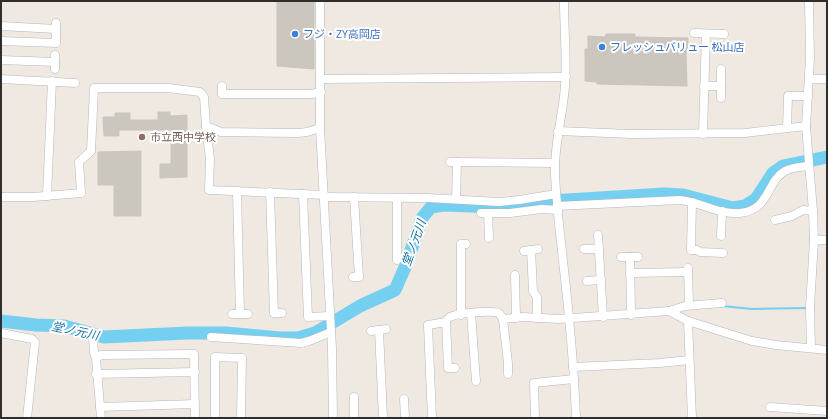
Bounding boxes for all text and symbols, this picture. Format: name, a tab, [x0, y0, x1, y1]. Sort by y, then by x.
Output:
place label: フジ・ZY高岡店	[303, 26, 381, 42]
marker: フジ・ZY高岡店	[290, 29, 300, 39]
place label: フレッシュバリュー 松山店	[610, 39, 744, 55]
marker: フレッシュバリュー 松山店	[597, 42, 607, 52]
place label: 市立西中学校	[150, 129, 216, 145]
marker: 市立西中学校	[137, 132, 147, 142]
water label: 堂ノ元川	[396, 215, 431, 269]
water label: 堂ノ元川	[50, 316, 103, 345]

